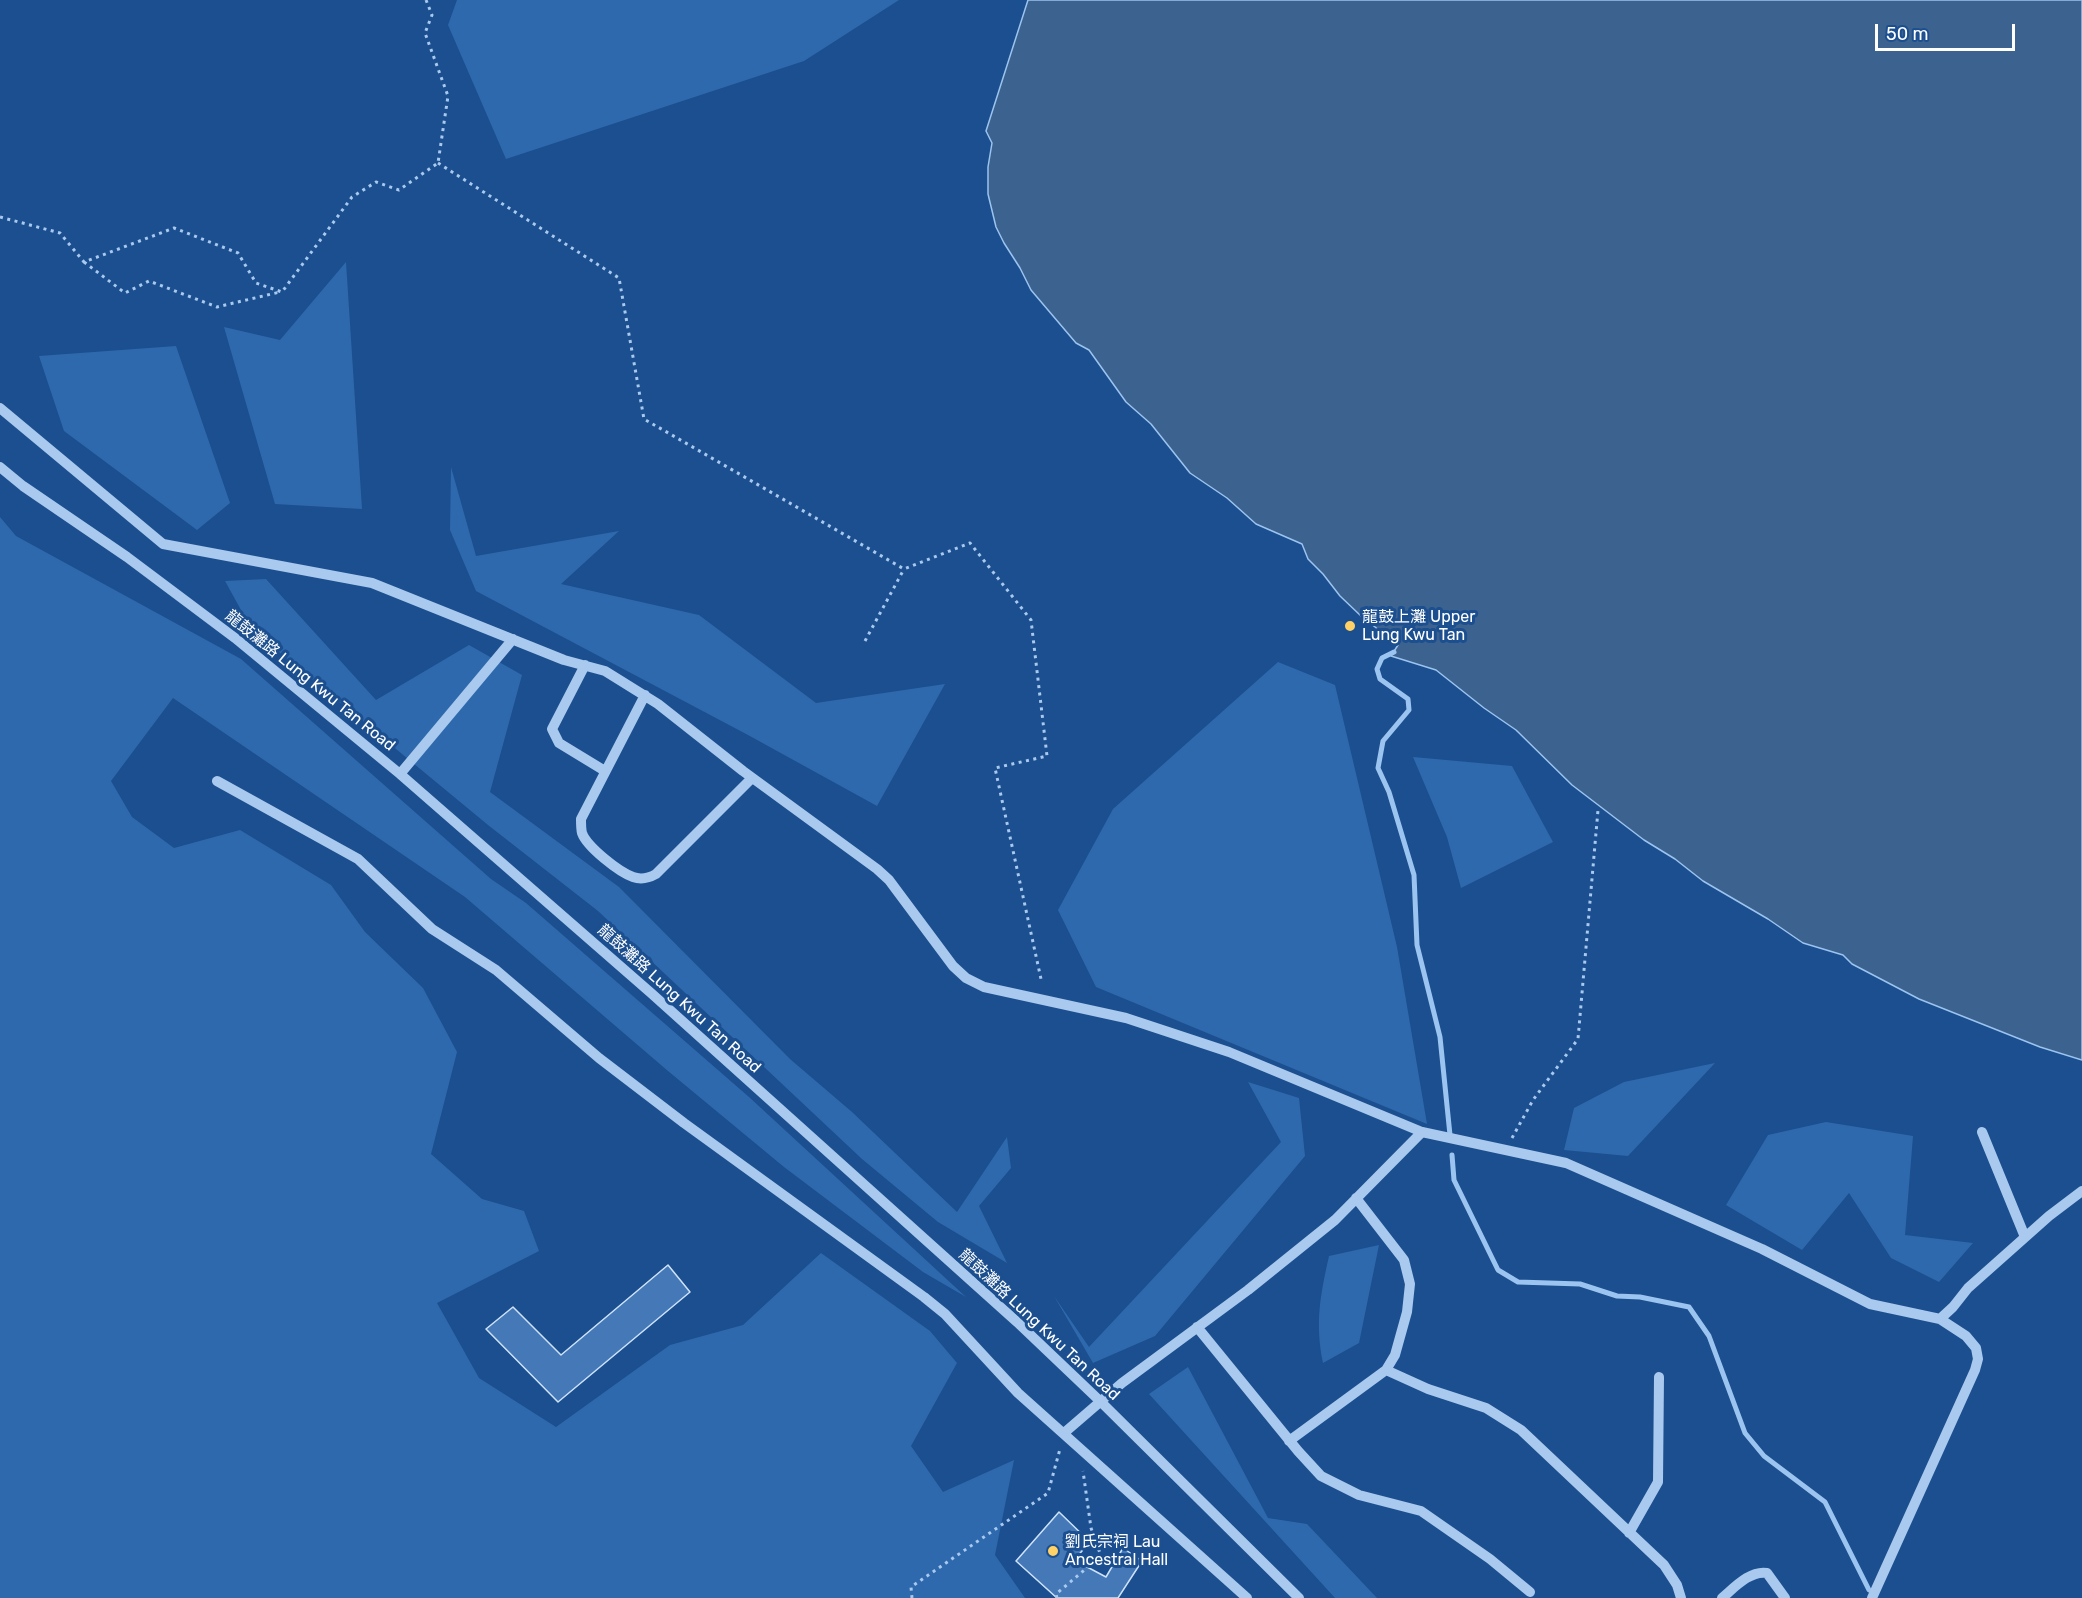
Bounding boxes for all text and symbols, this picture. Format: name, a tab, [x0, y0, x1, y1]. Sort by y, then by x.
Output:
scale bar	[1878, 12, 2018, 50]
text: 50 m	[1886, 23, 1929, 45]
street label: 龍鼓灘路 Lung Kwu Tan Road	[221, 607, 399, 755]
place label: 龍鼓上灘 Upper Lung Kwu Tan	[1362, 607, 1475, 645]
marker: 龍鼓上灘 Upper Lung Kwu Tan	[1343, 619, 1357, 633]
street label: 龍鼓灘路 Lung Kwu Tan Road	[593, 921, 765, 1077]
street label: 龍鼓灘路 Lung Kwu Tan Road	[955, 1245, 1123, 1405]
place label: 劉氏宗祠 Lau Ancestral Hall	[1065, 1532, 1168, 1570]
marker: 劉氏宗祠 Lau Ancestral Hall	[1046, 1544, 1060, 1558]

